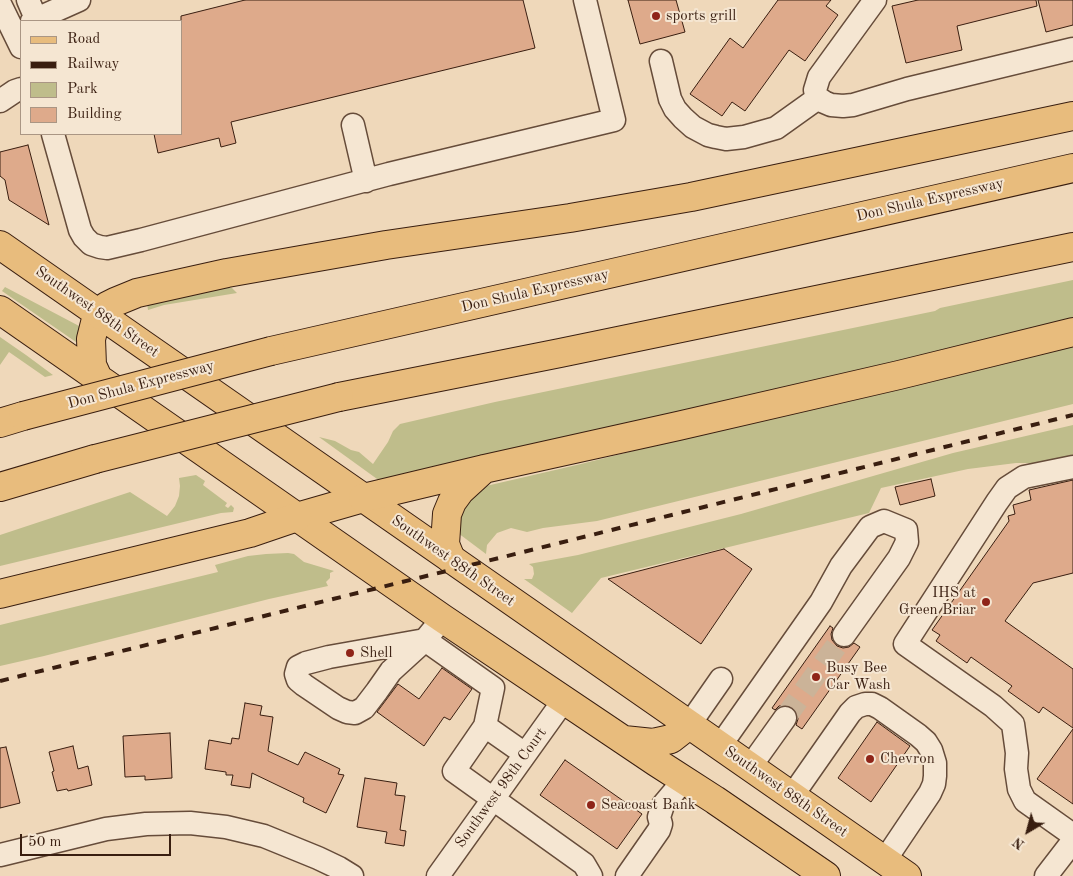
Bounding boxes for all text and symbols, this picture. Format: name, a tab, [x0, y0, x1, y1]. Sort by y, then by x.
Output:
place label: sports grill	[666, 7, 736, 25]
marker: sports grill	[650, 10, 662, 22]
legend	[20, 20, 182, 135]
text: Road	[67, 32, 100, 47]
text: Railway	[67, 57, 120, 72]
text: Park	[67, 82, 98, 97]
text: Building	[67, 107, 122, 122]
street label: Don Shula Expressway	[854, 174, 1006, 226]
street label: Southwest 88th Street	[32, 263, 162, 361]
street label: Don Shula Expressway	[459, 265, 611, 317]
street label: Don Shula Expressway	[66, 357, 216, 413]
street label: Southwest 88th Street	[388, 512, 518, 610]
place label: IHS at Green Briar	[899, 584, 976, 619]
marker: IHS at Green Briar	[980, 596, 992, 608]
place label: Shell	[360, 644, 392, 662]
marker: Shell	[344, 647, 356, 659]
place label: Busy Bee Car Wash	[826, 659, 891, 694]
marker: Busy Bee Car Wash	[810, 671, 822, 683]
street label: Southwest 98th Court	[451, 725, 551, 851]
street label: Southwest 88th Street	[721, 743, 851, 841]
place label: Chevron	[880, 750, 935, 768]
marker: Chevron	[864, 753, 876, 765]
place label: Seacoast Bank	[601, 796, 696, 814]
marker: Seacoast Bank	[585, 799, 597, 811]
north arrow	[1003, 806, 1053, 856]
scale bar	[22, 824, 174, 856]
text: N	[1010, 834, 1027, 852]
text: 50 m	[28, 835, 62, 850]

